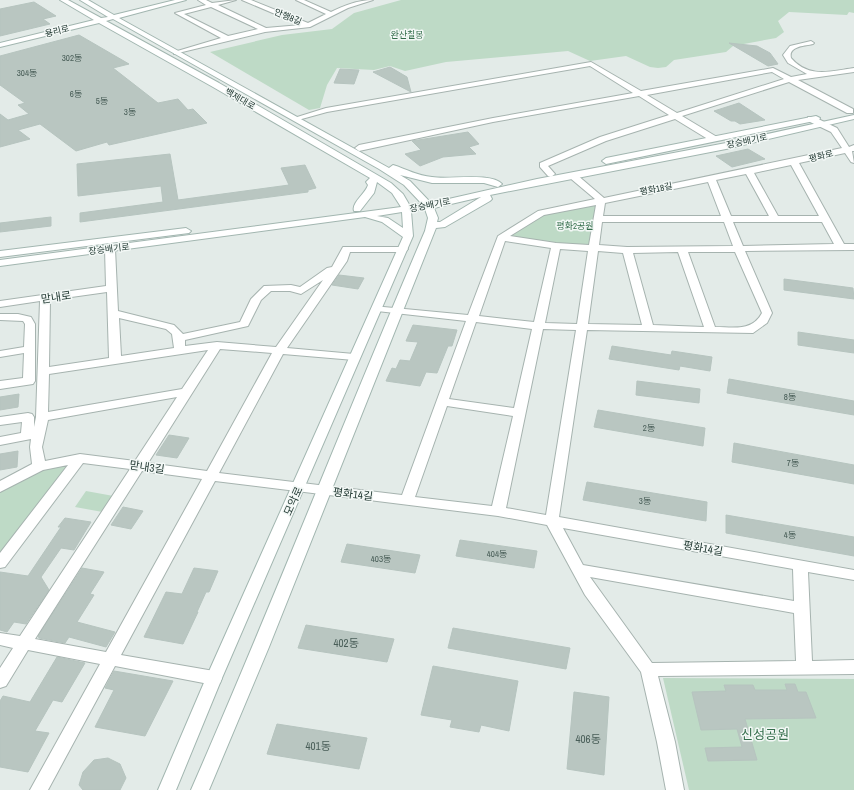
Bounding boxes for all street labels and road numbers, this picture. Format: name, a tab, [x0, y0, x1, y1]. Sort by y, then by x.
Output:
street label: 안행8길	[272, 6, 304, 28]
street label: 용리로	[43, 22, 71, 40]
street label: 백제대로	[223, 86, 257, 112]
street label: 장승배기로	[726, 131, 768, 151]
street label: 평화로	[807, 147, 835, 165]
street label: 평화18길	[639, 180, 673, 198]
street label: 장승배기로	[409, 195, 451, 215]
street label: 장승배기로	[88, 241, 130, 257]
street label: 맏내로	[40, 288, 72, 306]
street label: 맏내3길	[129, 458, 165, 476]
street label: 모악로	[280, 484, 306, 518]
street label: 평화14길	[332, 485, 374, 503]
street label: 평화14길	[682, 538, 724, 558]

